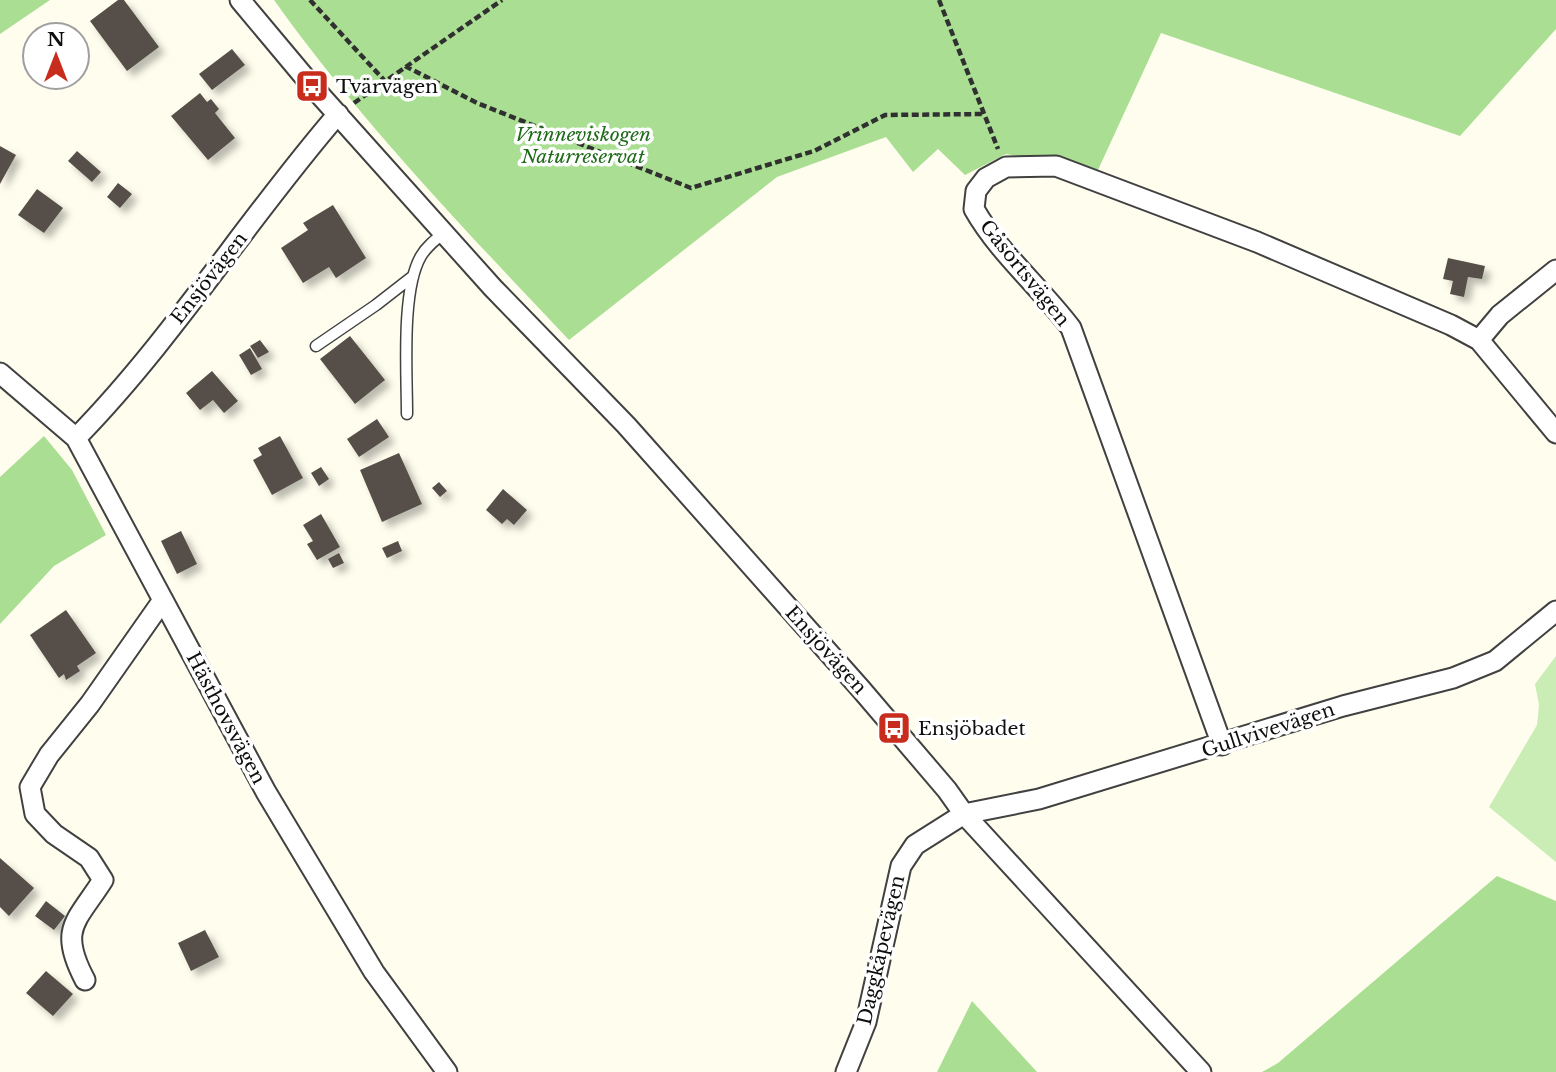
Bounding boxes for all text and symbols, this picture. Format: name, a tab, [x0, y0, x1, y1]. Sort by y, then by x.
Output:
north arrow	[21, 21, 91, 91]
text: N	[47, 28, 65, 51]
bus stop icon: Tvärvägen	[293, 67, 331, 105]
place label: Tvärvägen	[336, 75, 438, 98]
park label: Vrinneviskogen Naturreservat	[515, 123, 651, 168]
street label: Gåsörtsvägen	[975, 215, 1075, 331]
street label: Ensjövägen	[166, 227, 252, 329]
street label: Ensjövägen	[780, 601, 872, 699]
street label: Hästhovsvägen	[182, 648, 270, 788]
street label: Gullvivevägen	[1199, 698, 1337, 762]
bus stop icon: Ensjöbadet	[875, 709, 913, 747]
place label: Ensjöbadet	[918, 717, 1026, 740]
street label: Daggkåpevägen	[853, 873, 909, 1027]

